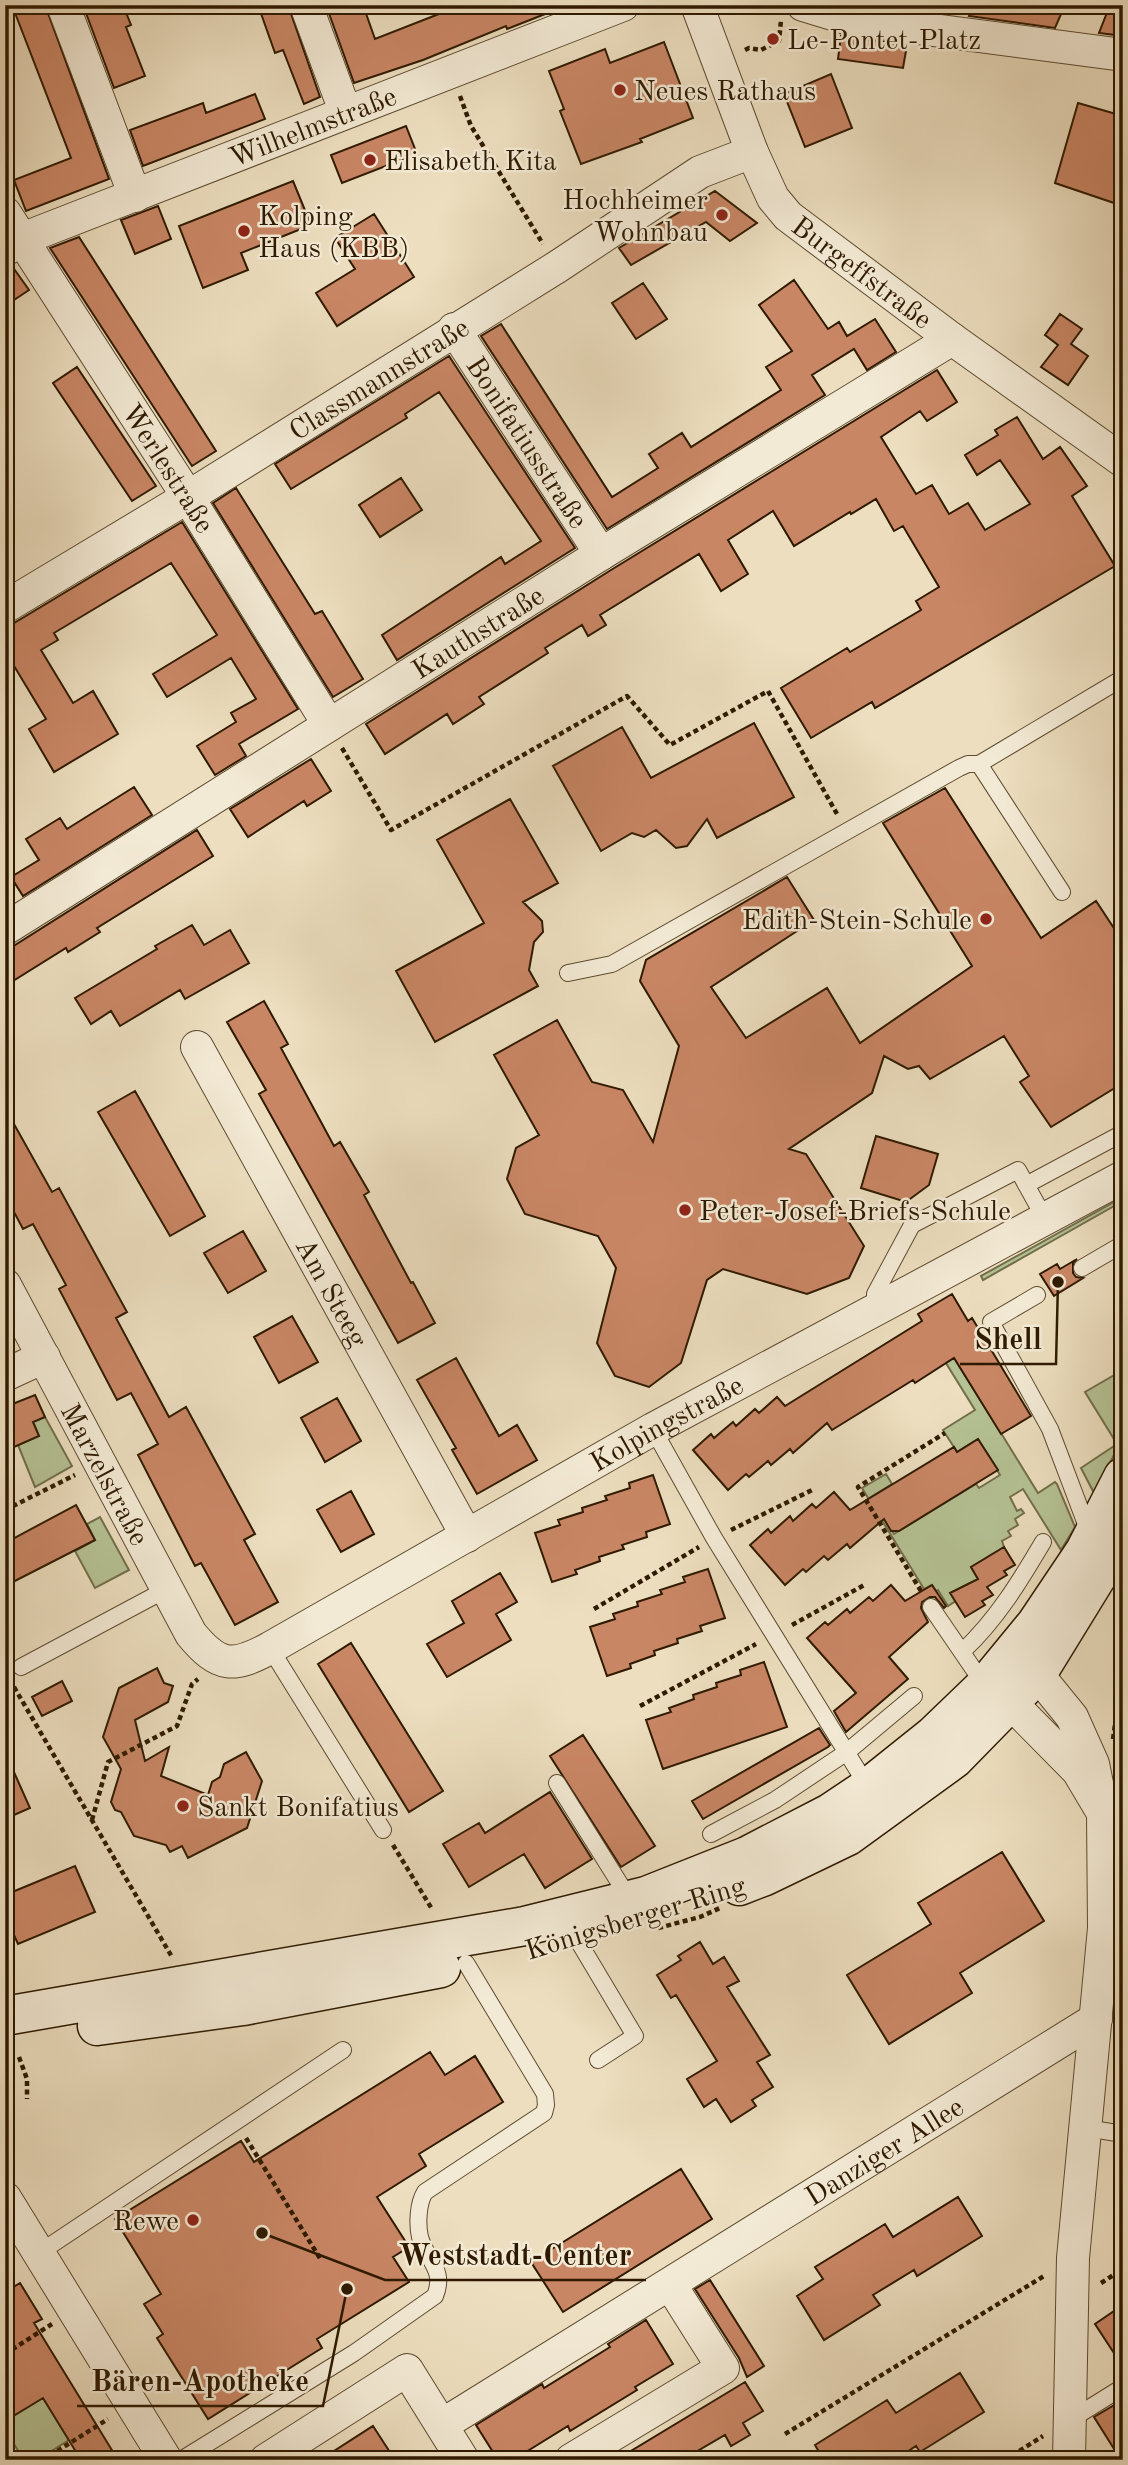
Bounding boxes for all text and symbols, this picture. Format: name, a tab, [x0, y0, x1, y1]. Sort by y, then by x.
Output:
place label: Le-Pontet-Platz	[787, 28, 981, 56]
marker: Le-Pontet-Platz	[765, 31, 781, 47]
place label: Neues Rathaus	[634, 79, 816, 107]
marker: Neues Rathaus	[612, 82, 628, 98]
street label: Wilhelmstraße	[226, 84, 401, 174]
place label: Elisabeth Kita	[384, 149, 557, 177]
marker: Elisabeth Kita	[362, 152, 378, 168]
place label: Hochheimer Wohnbau	[562, 188, 708, 248]
place label: Kolping Haus (KBB)	[258, 204, 409, 264]
marker: Hochheimer Wohnbau	[714, 207, 730, 223]
street label: Burgeffstraße	[785, 213, 936, 336]
marker: Kolping Haus (KBB)	[236, 223, 252, 239]
street label: Classmannstraße	[285, 315, 475, 447]
street label: Bonifatiusstraße	[459, 353, 591, 534]
street label: Werlestraße	[115, 400, 218, 539]
street label: Kauthstraße	[408, 583, 550, 686]
place label: Edith-Stein-Schule	[742, 908, 972, 936]
marker: Edith-Stein-Schule	[978, 911, 994, 927]
place label: Peter-Josef-Briefs-Schule	[699, 1199, 1011, 1227]
marker: Peter-Josef-Briefs-Schule	[677, 1202, 693, 1218]
street label: Am Steeg	[289, 1234, 371, 1353]
callout: Shell	[960, 1313, 1056, 1364]
text: Shell	[974, 1326, 1042, 1356]
street label: Kolpingstraße	[586, 1372, 749, 1479]
street label: Marzelstraße	[54, 1400, 152, 1551]
place label: Sankt Bonifatius	[197, 1795, 399, 1823]
marker: Sankt Bonifatius	[175, 1798, 191, 1814]
street label: Königsberger Ring	[522, 1873, 749, 1967]
street label: Danziger Allee	[801, 2094, 969, 2213]
place label: Rewe	[113, 2209, 179, 2237]
marker: Rewe	[185, 2212, 201, 2228]
callout: Weststadt-Center	[385, 2229, 646, 2280]
text: Weststadt-Center	[398, 2242, 632, 2272]
callout: Bären-Apotheke	[77, 2355, 323, 2406]
text: Bären-Apotheke	[91, 2368, 309, 2398]

